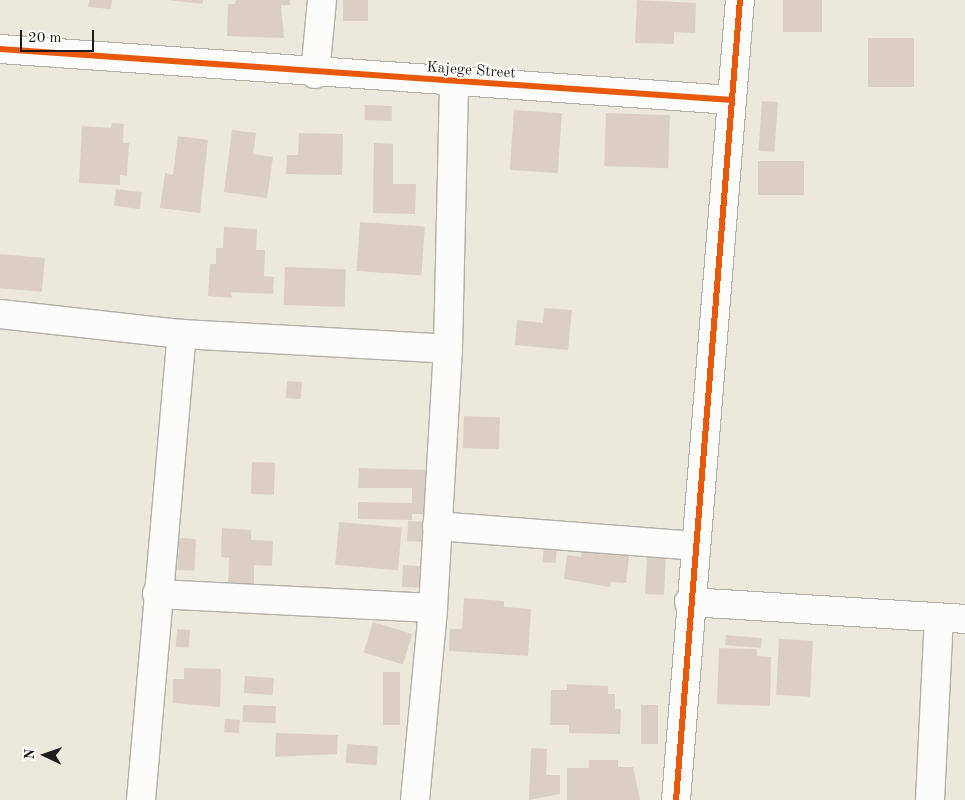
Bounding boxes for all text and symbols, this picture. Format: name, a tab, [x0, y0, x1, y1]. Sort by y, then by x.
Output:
scale bar	[22, 20, 96, 52]
text: 20 m	[28, 31, 62, 46]
street label: Kajege Street	[426, 59, 516, 83]
north arrow	[20, 730, 70, 780]
text: N	[23, 749, 37, 760]

